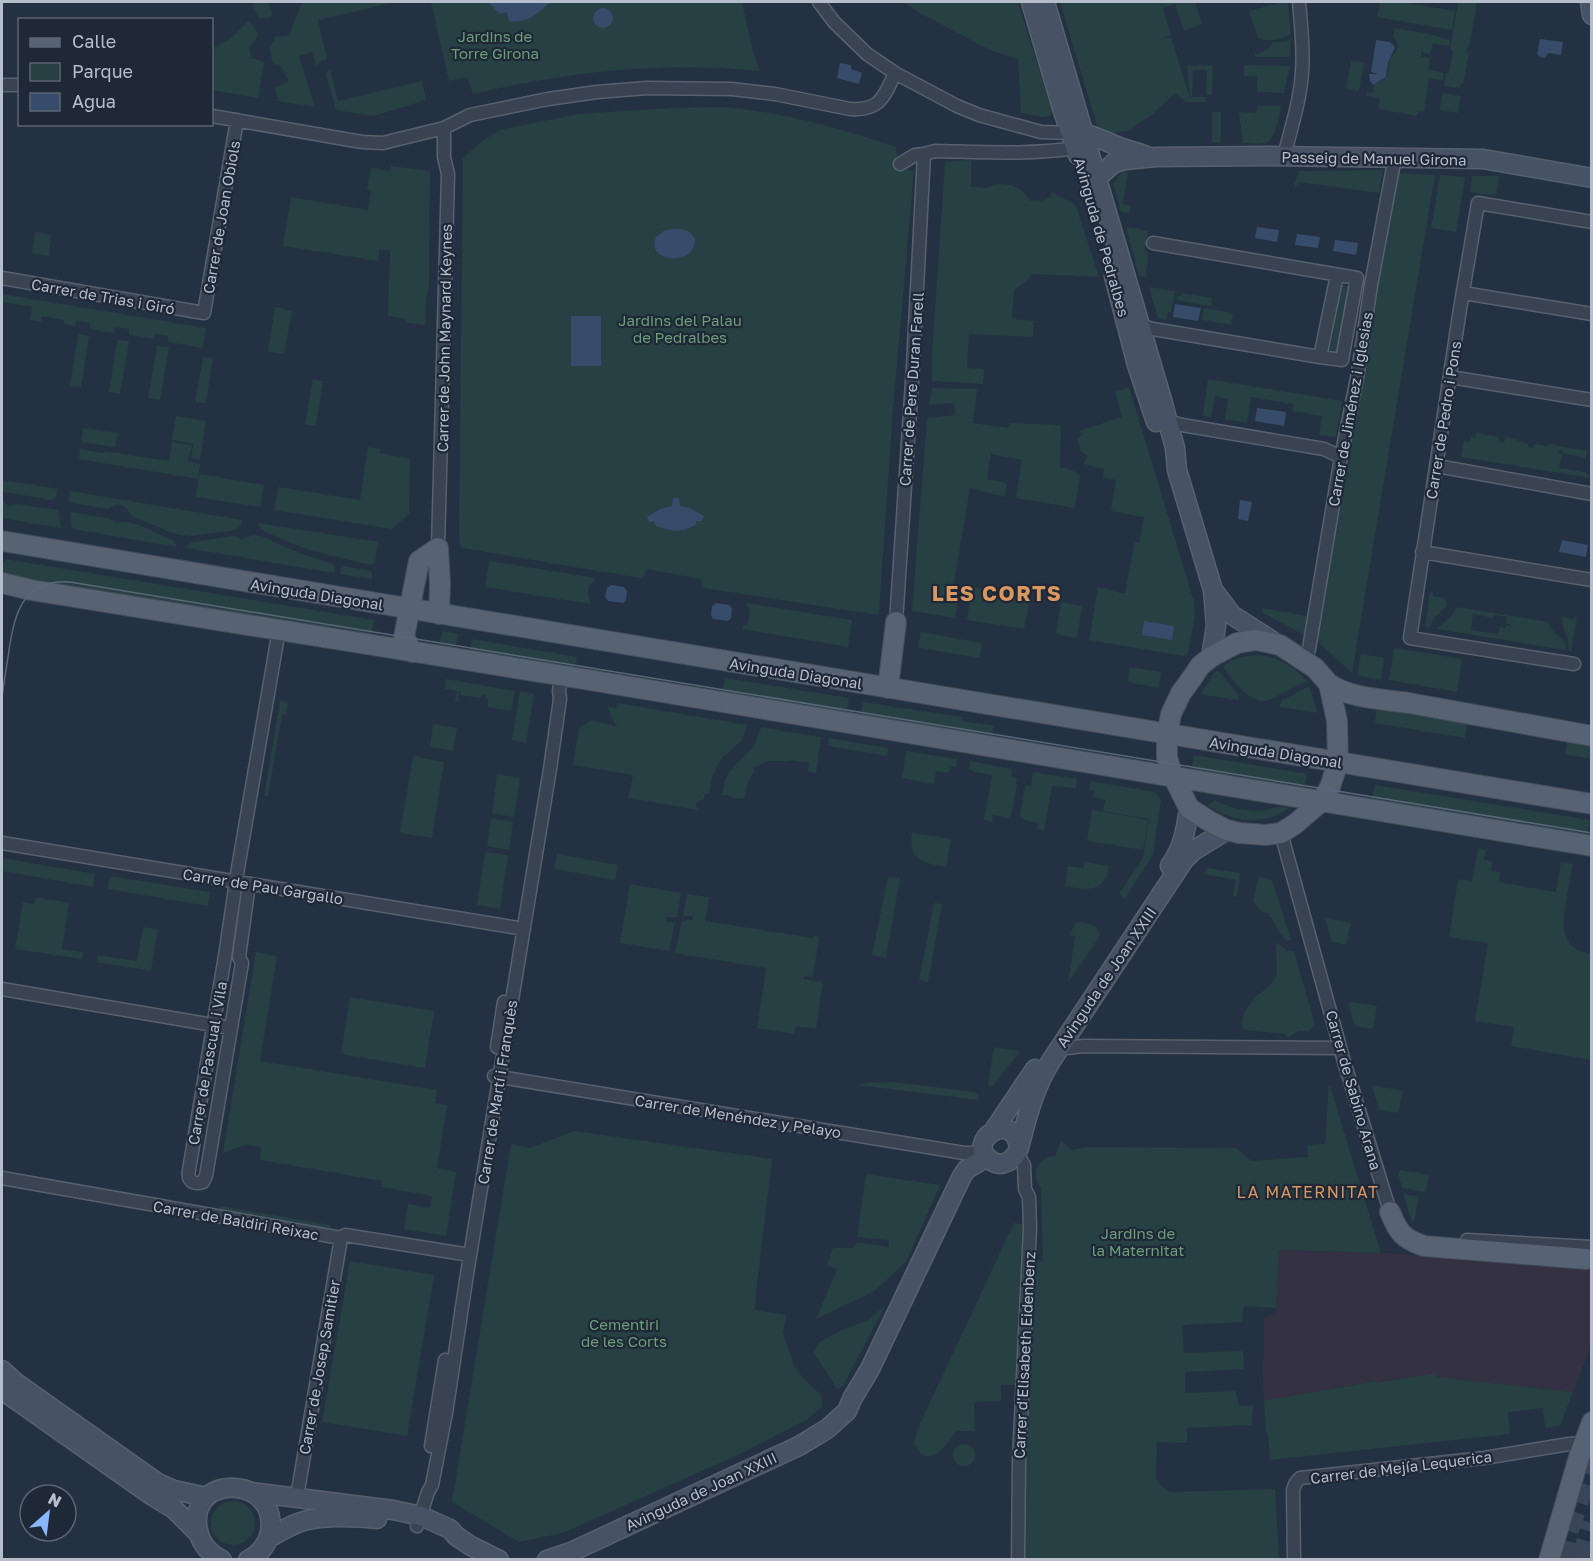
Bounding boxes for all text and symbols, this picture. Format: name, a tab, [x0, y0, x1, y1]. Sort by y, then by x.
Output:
legend	[18, 18, 213, 126]
park label: Jardins de Torre Girona	[451, 27, 539, 62]
text: Calle	[72, 30, 116, 52]
text: Parque	[72, 60, 133, 82]
text: Agua	[72, 90, 116, 112]
street label: Carrer de Joan Obiols	[199, 139, 243, 295]
street label: Passeig de Manuel Girona	[1281, 147, 1467, 169]
street label: Avinguda de Pedralbes	[1071, 155, 1133, 319]
street label: Carrer de John Maynard Keynes	[433, 224, 455, 452]
street label: Carrer de Trias i Giró	[30, 275, 176, 317]
street label: Carrer de Pere Duran Farell	[895, 291, 927, 487]
street label: Carrer de Jiménez i Iglesias	[1324, 310, 1376, 508]
park label: Jardins del Palau de Pedralbes	[618, 311, 742, 346]
street label: Carrer de Pedro i Pons	[1422, 340, 1464, 500]
street label: Avinguda Diagonal	[249, 575, 385, 613]
district label: LES CORTS	[932, 580, 1062, 606]
street label: Avinguda Diagonal	[728, 654, 864, 692]
street label: Avinguda Diagonal	[1208, 733, 1344, 771]
street label: Carrer de Pau Gargallo	[182, 864, 344, 908]
street label: Avinguda de Joan XXIII	[1052, 904, 1160, 1050]
street label: Carrer de Pascual i Vila	[184, 980, 230, 1146]
street label: Carrer de Martí i Franquès	[474, 998, 520, 1186]
street label: Carrer de Sabino Arana	[1323, 1008, 1385, 1172]
street label: Carrer de Menéndez y Pelayo	[633, 1091, 843, 1141]
district label: LA MATERNITAT	[1237, 1182, 1379, 1202]
street label: Carrer de Baldiri Reixac	[152, 1197, 320, 1243]
park label: Jardins de la Maternitat	[1092, 1224, 1184, 1259]
street label: Carrer d'Elisabeth Eidenbenz	[1010, 1251, 1038, 1459]
street label: Carrer de Josep Samitier	[295, 1278, 343, 1456]
park label: Cementiri de les Corts	[581, 1315, 667, 1350]
street label: Carrer de Mejía Lequerica	[1309, 1447, 1493, 1487]
street label: Avinguda de Joan XXIII	[622, 1448, 780, 1534]
north arrow	[18, 1483, 78, 1543]
text: N	[45, 1488, 65, 1511]

